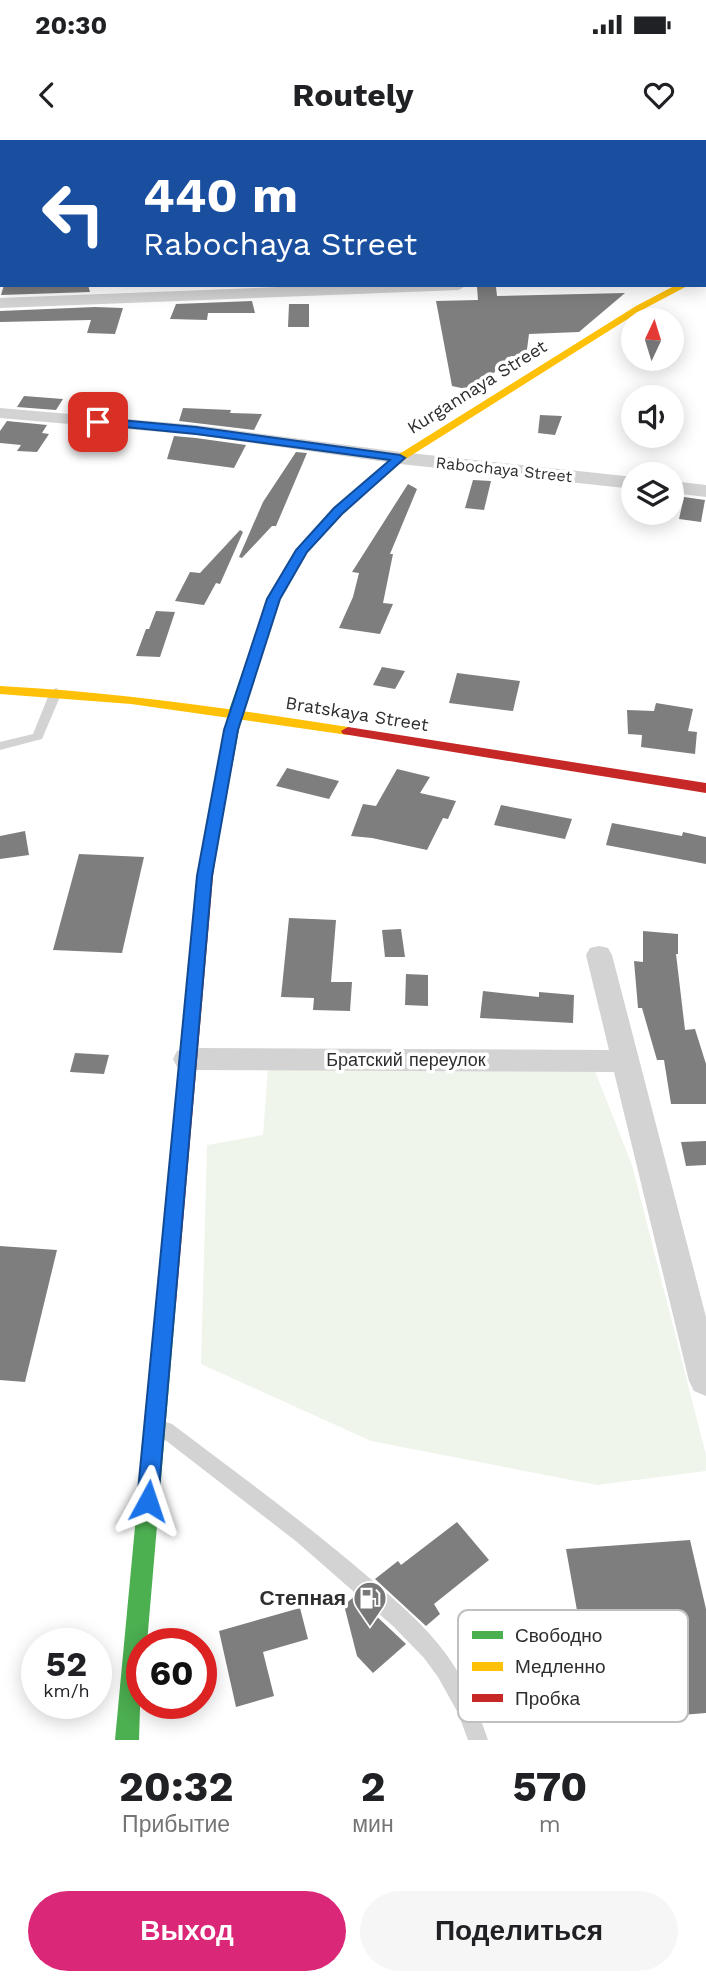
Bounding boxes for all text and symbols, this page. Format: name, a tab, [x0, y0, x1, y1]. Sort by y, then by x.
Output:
text: 20:30	[35, 10, 107, 40]
icon: back	[28, 76, 66, 114]
text: Routely	[292, 76, 414, 114]
icon: heart	[640, 76, 678, 114]
text: 440 m	[143, 166, 298, 224]
icon: left	[28, 168, 119, 259]
text: Rabochaya Street	[143, 225, 417, 263]
north arrow	[621, 308, 684, 371]
map controls	[621, 308, 684, 525]
street label: Kurgannaya Street	[403, 335, 551, 438]
button: sound	[621, 385, 684, 448]
pin	[68, 392, 128, 452]
icon: arrive	[79, 403, 117, 441]
street label: Rabochaya Street	[435, 453, 573, 486]
button: layers	[621, 462, 684, 525]
street label: Bratskaya Street	[284, 692, 431, 735]
street label: Братский переулок	[326, 1049, 486, 1070]
position arrow	[111, 1464, 185, 1538]
fuel station icon: Степная	[351, 1579, 389, 1628]
place label: Степная	[260, 1585, 346, 1610]
legend	[458, 1610, 688, 1722]
text: Свободно	[515, 1624, 602, 1647]
speed limit sign: 60	[126, 1628, 217, 1719]
text: 52	[46, 1643, 87, 1685]
text: Медленно	[515, 1655, 605, 1678]
text: km/h	[43, 1680, 90, 1701]
text: Пробка	[515, 1687, 580, 1710]
text: 20:32	[119, 1762, 234, 1811]
text: 2	[360, 1762, 386, 1811]
text: 570	[512, 1762, 587, 1811]
text: Прибытие	[122, 1811, 230, 1838]
text: мин	[352, 1811, 394, 1838]
text: m	[539, 1811, 561, 1838]
button: Выход	[28, 1891, 346, 1971]
button: Поделиться	[360, 1891, 678, 1971]

